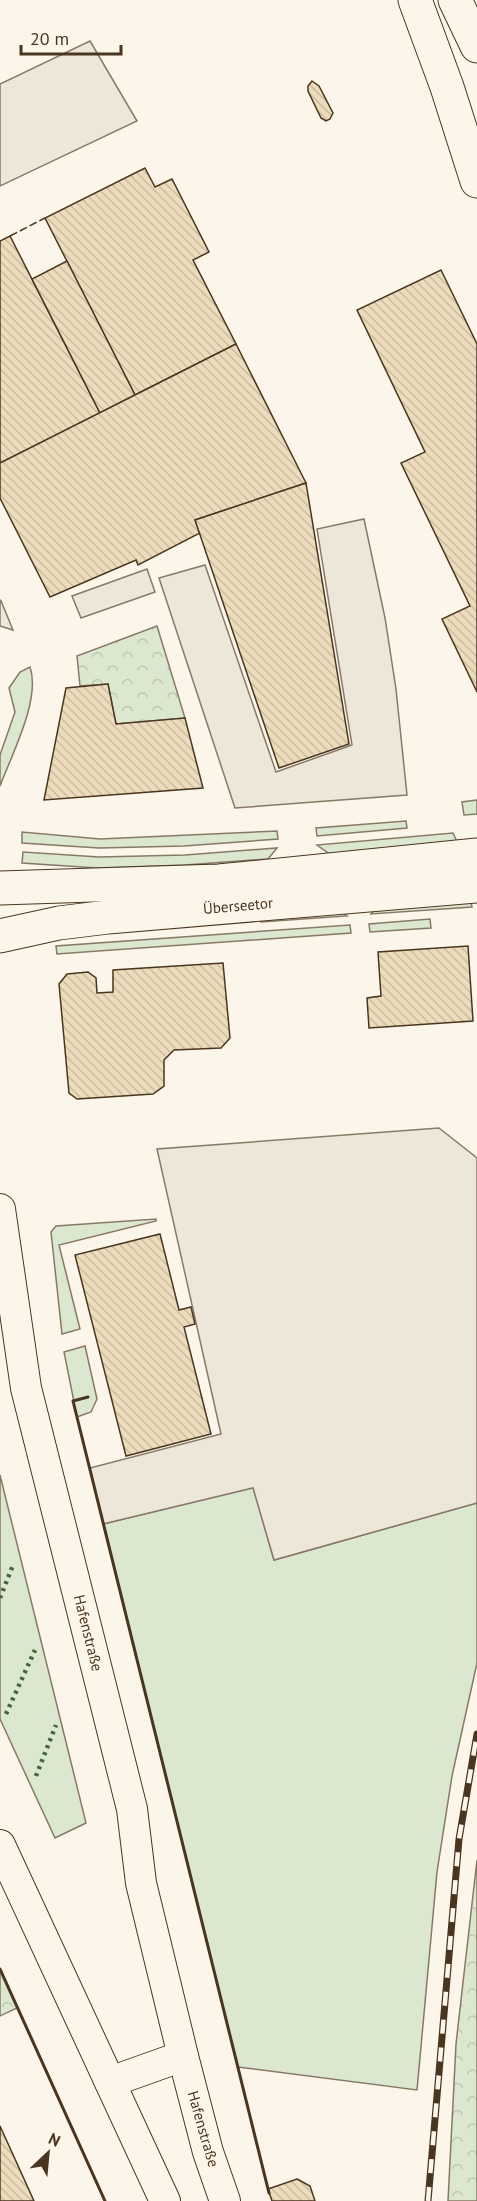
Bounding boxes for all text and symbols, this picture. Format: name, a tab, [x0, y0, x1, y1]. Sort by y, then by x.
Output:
scale bar	[21, 18, 122, 56]
text: 20 m	[30, 27, 69, 50]
street label: Überseetor	[202, 893, 274, 918]
street label: Hafenstraße	[70, 1593, 107, 1673]
street label: Hafenstraße	[184, 2089, 223, 2169]
north arrow	[18, 2123, 78, 2183]
text: N	[45, 2128, 64, 2151]

